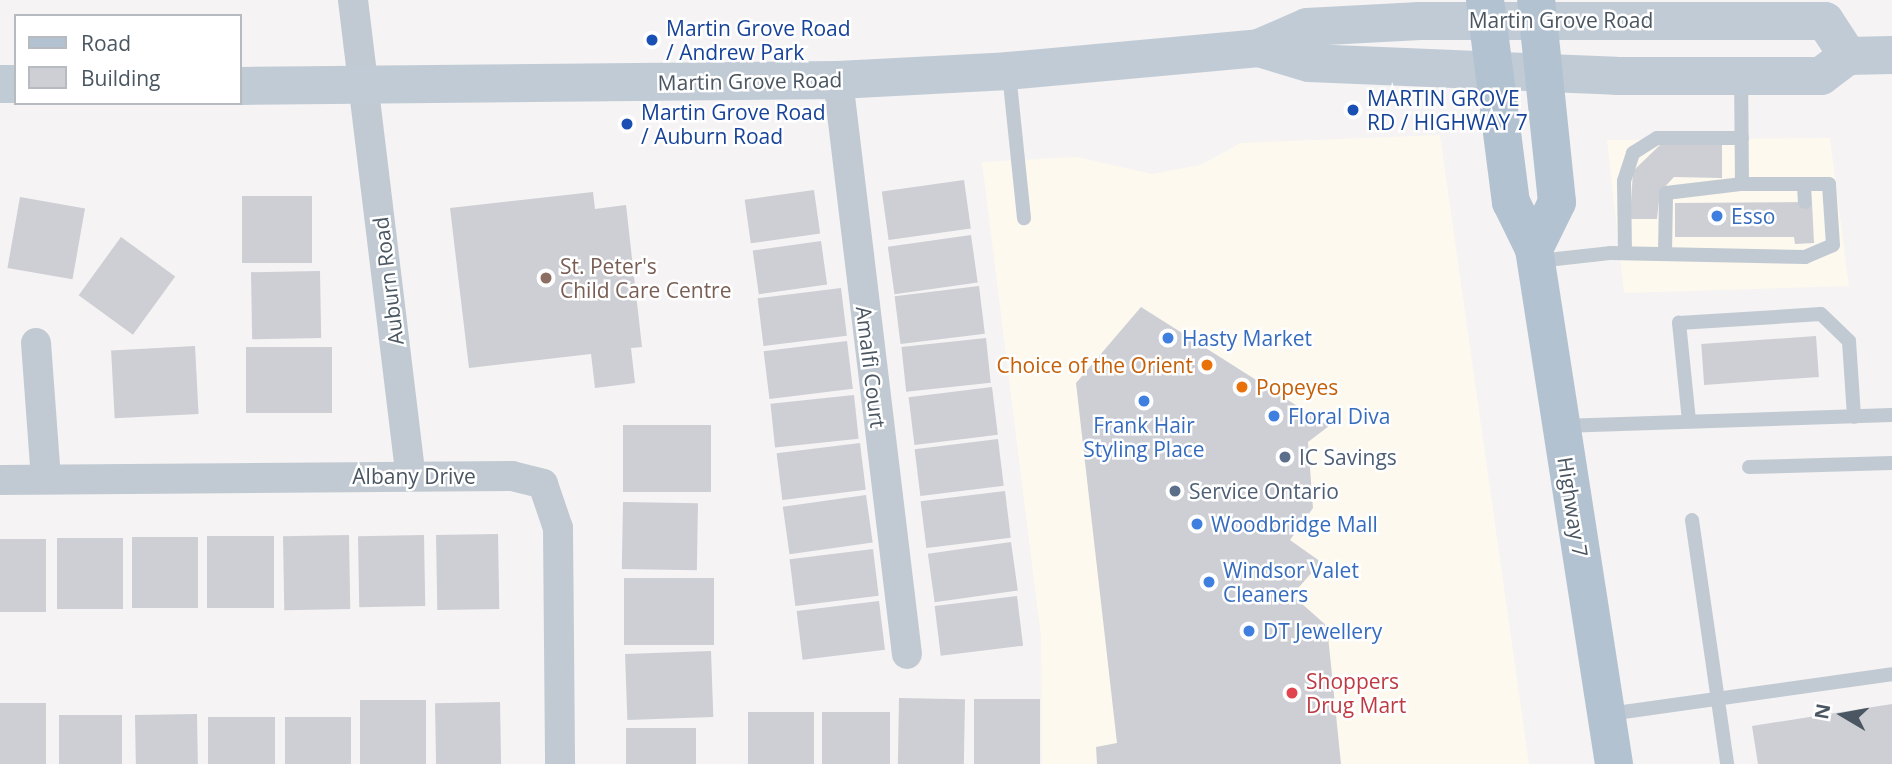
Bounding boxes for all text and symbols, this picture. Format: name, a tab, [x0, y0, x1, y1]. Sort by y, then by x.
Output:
street label: Martin Grove Road	[1469, 7, 1653, 33]
legend	[14, 14, 242, 105]
place label: Martin Grove Road / Andrew Park	[666, 15, 851, 65]
text: Road	[81, 29, 131, 57]
marker: Martin Grove Road / Andrew Park	[644, 32, 660, 48]
text: Building	[81, 64, 160, 92]
street label: Martin Grove Road	[657, 67, 843, 95]
place label: MARTIN GROVE RD / HIGHWAY 7	[1367, 85, 1528, 135]
place label: Martin Grove Road / Auburn Road	[641, 99, 826, 149]
marker: MARTIN GROVE RD / HIGHWAY 7	[1345, 102, 1361, 118]
marker: Martin Grove Road / Auburn Road	[619, 116, 635, 132]
place label: Esso	[1731, 203, 1775, 229]
marker: Esso	[1709, 208, 1725, 224]
street label: Auburn Road	[368, 215, 408, 347]
place label: St. Peter's Child Care Centre	[560, 253, 731, 303]
marker: St. Peter's Child Care Centre	[538, 270, 554, 286]
street label: Amalfi Court	[851, 305, 891, 429]
place label: Hasty Market	[1182, 325, 1312, 351]
marker: Hasty Market	[1160, 330, 1176, 346]
place label: Choice of the Orient	[997, 352, 1193, 378]
marker: Choice of the Orient	[1199, 357, 1215, 373]
place label: Popeyes	[1256, 374, 1338, 400]
marker: Popeyes	[1234, 379, 1250, 395]
marker: Frank Hair Styling Place	[1136, 393, 1152, 409]
place label: Floral Diva	[1288, 403, 1390, 429]
marker: Floral Diva	[1266, 408, 1282, 424]
place label: Frank Hair Styling Place	[1083, 412, 1205, 462]
place label: IC Savings	[1299, 444, 1397, 470]
marker: IC Savings	[1277, 449, 1293, 465]
street label: Highway 7	[1553, 455, 1593, 559]
street label: Albany Drive	[352, 463, 476, 489]
place label: Service Ontario	[1189, 478, 1339, 504]
marker: Service Ontario	[1167, 483, 1183, 499]
place label: Woodbridge Mall	[1211, 511, 1378, 537]
marker: Woodbridge Mall	[1189, 516, 1205, 532]
place label: Windsor Valet Cleaners	[1223, 557, 1359, 607]
marker: Windsor Valet Cleaners	[1201, 574, 1217, 590]
place label: DT Jewellery	[1263, 618, 1382, 644]
marker: DT Jewellery	[1241, 623, 1257, 639]
place label: Shoppers Drug Mart	[1306, 668, 1406, 718]
north arrow	[1808, 680, 1878, 750]
marker: Shoppers Drug Mart	[1284, 685, 1300, 701]
text: N	[1808, 701, 1836, 721]

